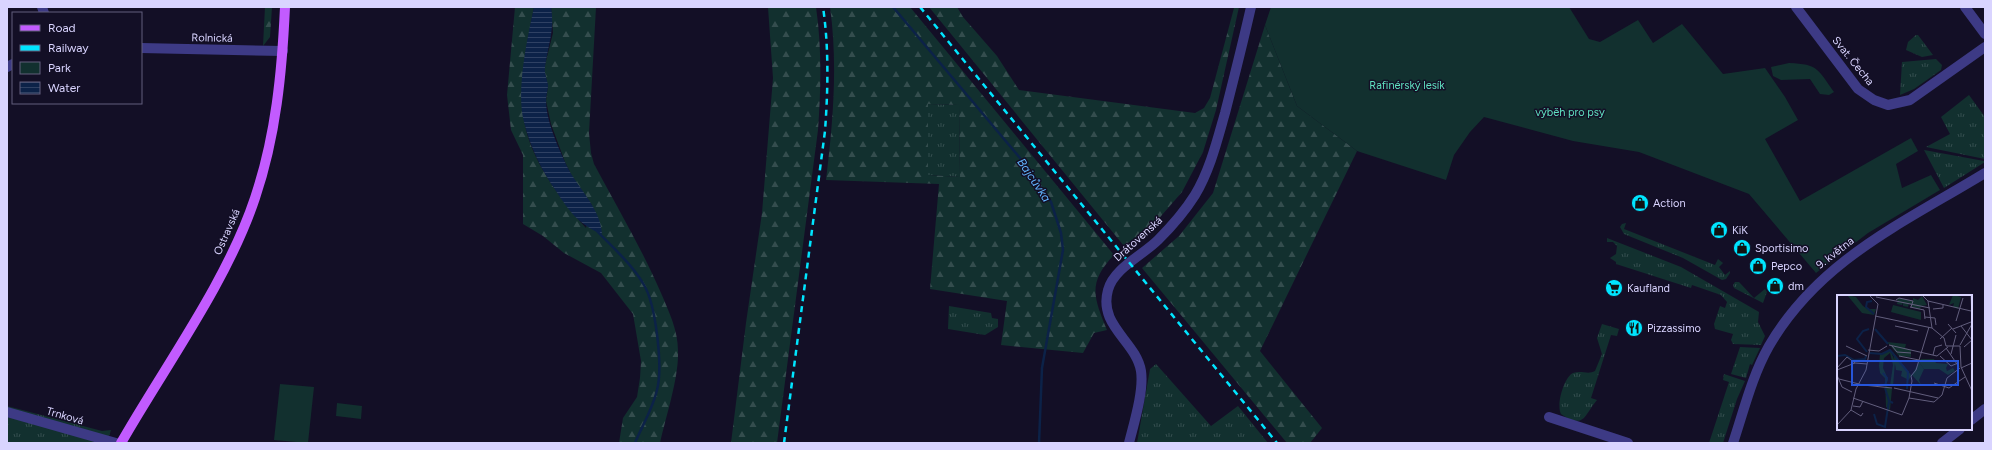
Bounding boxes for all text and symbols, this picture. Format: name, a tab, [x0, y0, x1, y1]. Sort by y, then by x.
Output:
legend	[12, 12, 142, 104]
text: Road	[48, 21, 76, 35]
street label: Rolnická	[191, 31, 233, 45]
street label: Svat. Čecha	[1829, 33, 1877, 88]
text: Railway	[48, 41, 89, 55]
text: Park	[48, 61, 71, 75]
park label: Rafinérský lesík	[1369, 79, 1445, 92]
text: Water	[48, 81, 80, 95]
park label: výběh pro psy	[1535, 106, 1605, 119]
water label: Bajcůvka	[1014, 156, 1054, 204]
shop icon: Action	[1630, 193, 1650, 213]
place label: Action	[1653, 197, 1686, 210]
street label: Ostravská	[211, 207, 243, 257]
street label: Drátovenská	[1111, 214, 1165, 264]
shop icon: KiK	[1709, 220, 1729, 240]
place label: KiK	[1732, 224, 1748, 237]
street label: 9. května	[1814, 234, 1856, 272]
shop icon: Sportisimo	[1732, 238, 1752, 258]
place label: Sportisimo	[1755, 242, 1808, 255]
shop icon: Pepco	[1748, 256, 1768, 276]
place label: Pepco	[1771, 260, 1802, 273]
shop icon: dm	[1765, 276, 1785, 296]
supermarket icon: Kaufland	[1604, 278, 1624, 298]
place label: dm	[1788, 280, 1804, 293]
place label: Kaufland	[1627, 282, 1670, 295]
inset map	[1837, 295, 1972, 430]
restaurant icon: Pizzassimo	[1624, 318, 1644, 338]
place label: Pizzassimo	[1647, 322, 1701, 335]
street label: Trnková	[45, 405, 85, 427]

